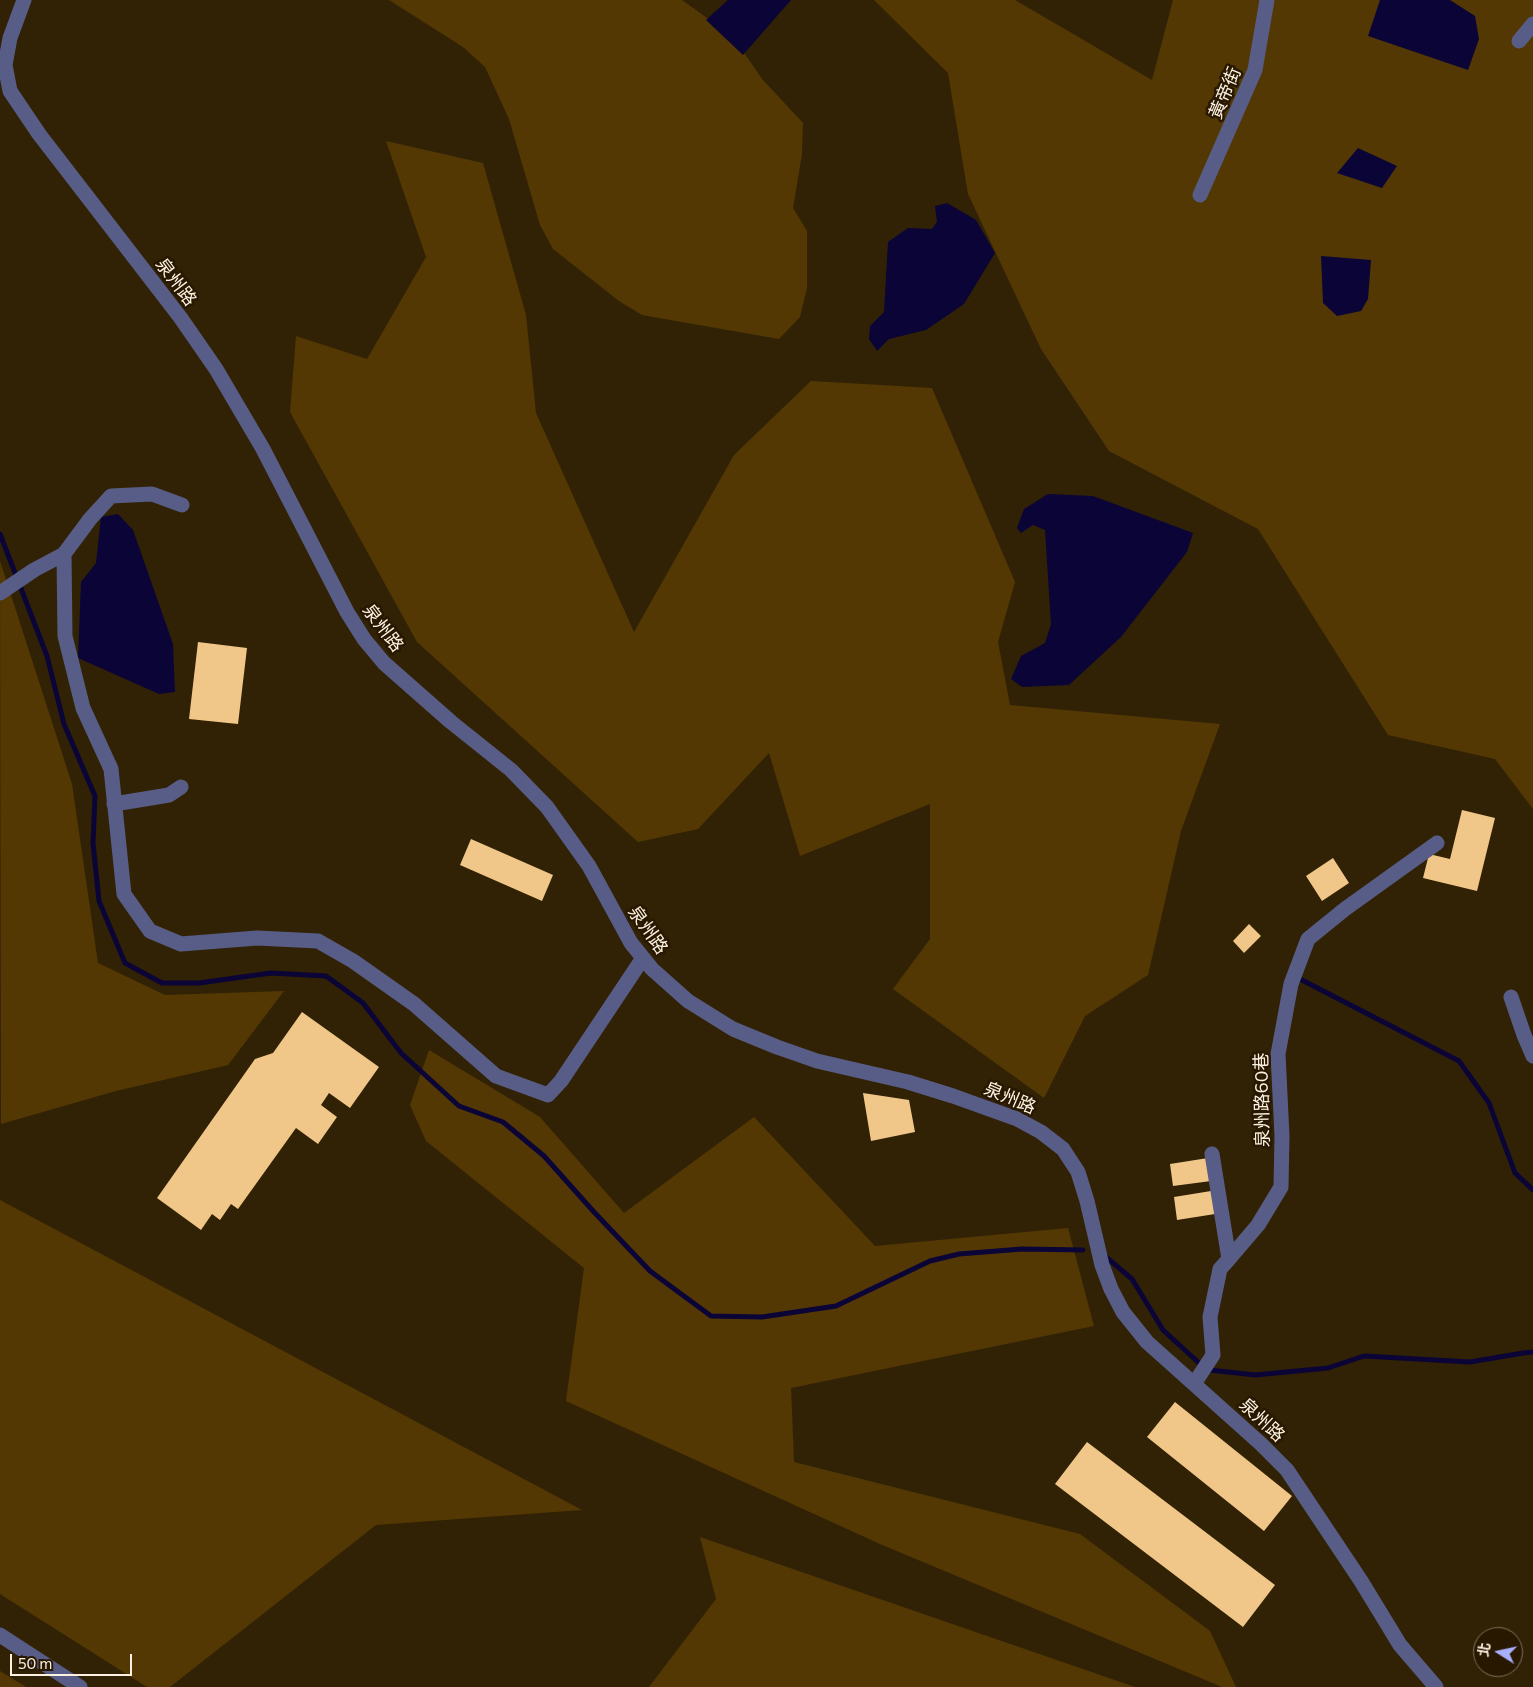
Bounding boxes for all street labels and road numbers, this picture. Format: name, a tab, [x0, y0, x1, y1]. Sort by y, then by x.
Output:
street label: 黃帝街	[1205, 64, 1245, 122]
street label: 泉州路	[151, 254, 201, 310]
street label: 泉州路	[358, 600, 408, 656]
street label: 泉州路	[624, 902, 672, 958]
street label: 泉州路60巷	[1250, 1052, 1274, 1148]
street label: 泉州路	[981, 1078, 1039, 1118]
street label: 泉州路	[1235, 1394, 1289, 1446]

